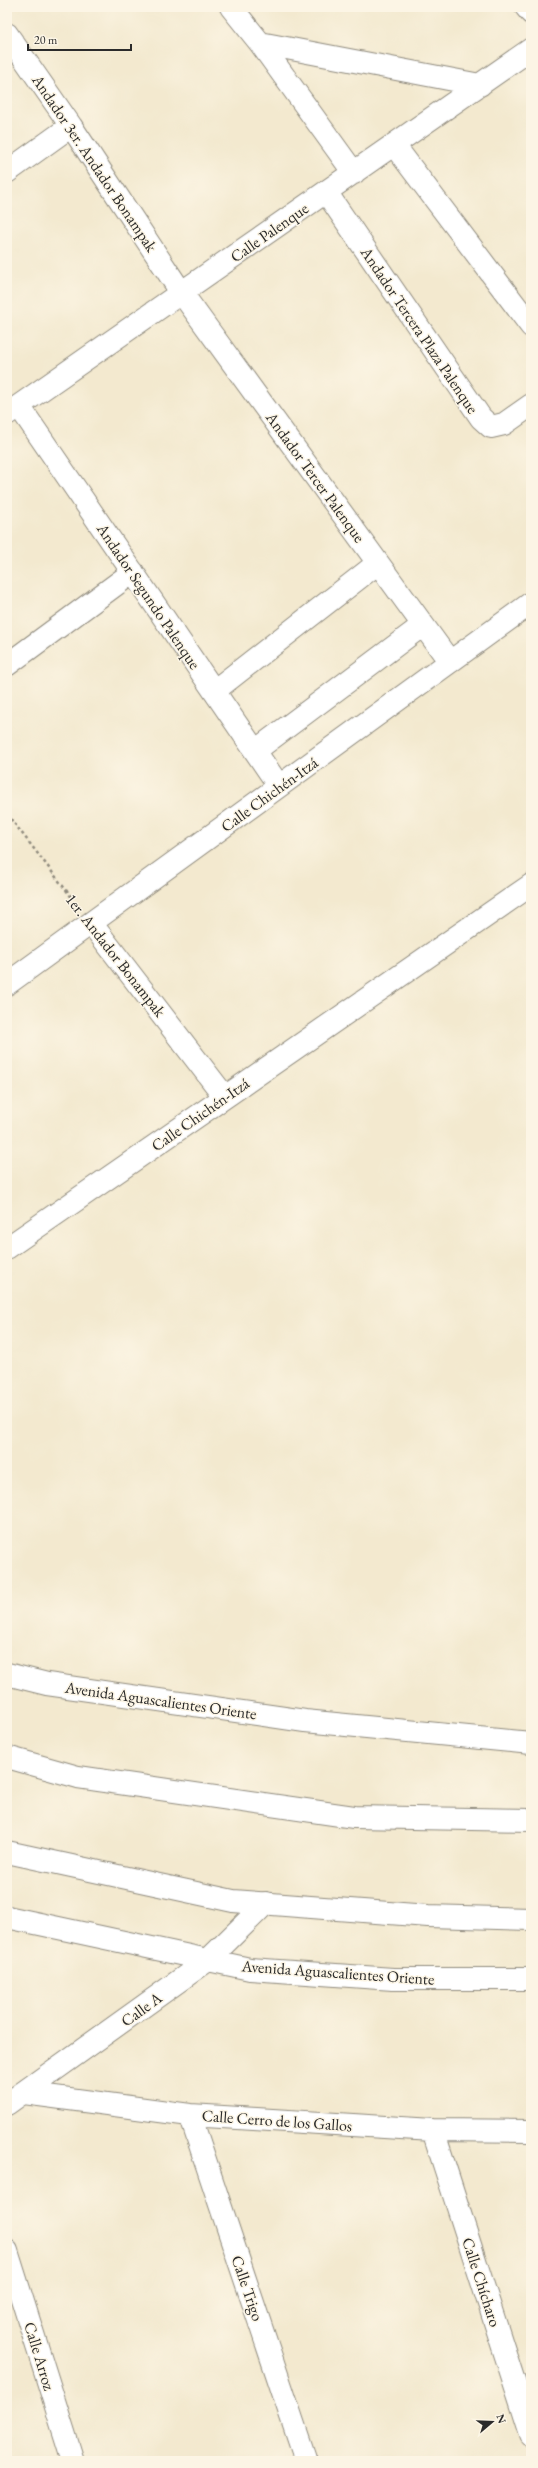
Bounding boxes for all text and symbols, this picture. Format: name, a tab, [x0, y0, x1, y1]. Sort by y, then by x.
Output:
scale bar	[28, 26, 131, 52]
text: 20 m	[34, 32, 58, 48]
street label: Andador 3er. Andador Bonampak	[27, 70, 162, 256]
street label: Calle Palenque	[226, 198, 313, 267]
street label: Andador Tercera Plaza Palenque	[355, 242, 483, 418]
street label: Andador Tercer Palenque	[261, 407, 370, 547]
street label: Andador Segundo Palenque	[91, 519, 205, 673]
street label: Calle Chichén-Itzá	[217, 752, 323, 837]
street label: 1er. Andador Bonampak	[61, 889, 171, 1022]
street label: Calle Chichén-Itzá	[147, 1072, 254, 1156]
street label: Avenida Aguascalientes Oriente	[63, 1677, 258, 1724]
street label: Avenida Aguascalientes Oriente	[240, 1955, 435, 1990]
street label: Calle A	[117, 1987, 167, 2031]
street label: Calle Cerro de los Gallos	[201, 2105, 353, 2136]
street label: Calle Chícharo	[457, 2235, 506, 2330]
street label: Calle Trigo	[227, 2253, 269, 2324]
street label: Calle Arroz	[19, 2319, 60, 2393]
north arrow	[472, 2402, 512, 2442]
text: N	[493, 2412, 510, 2425]

